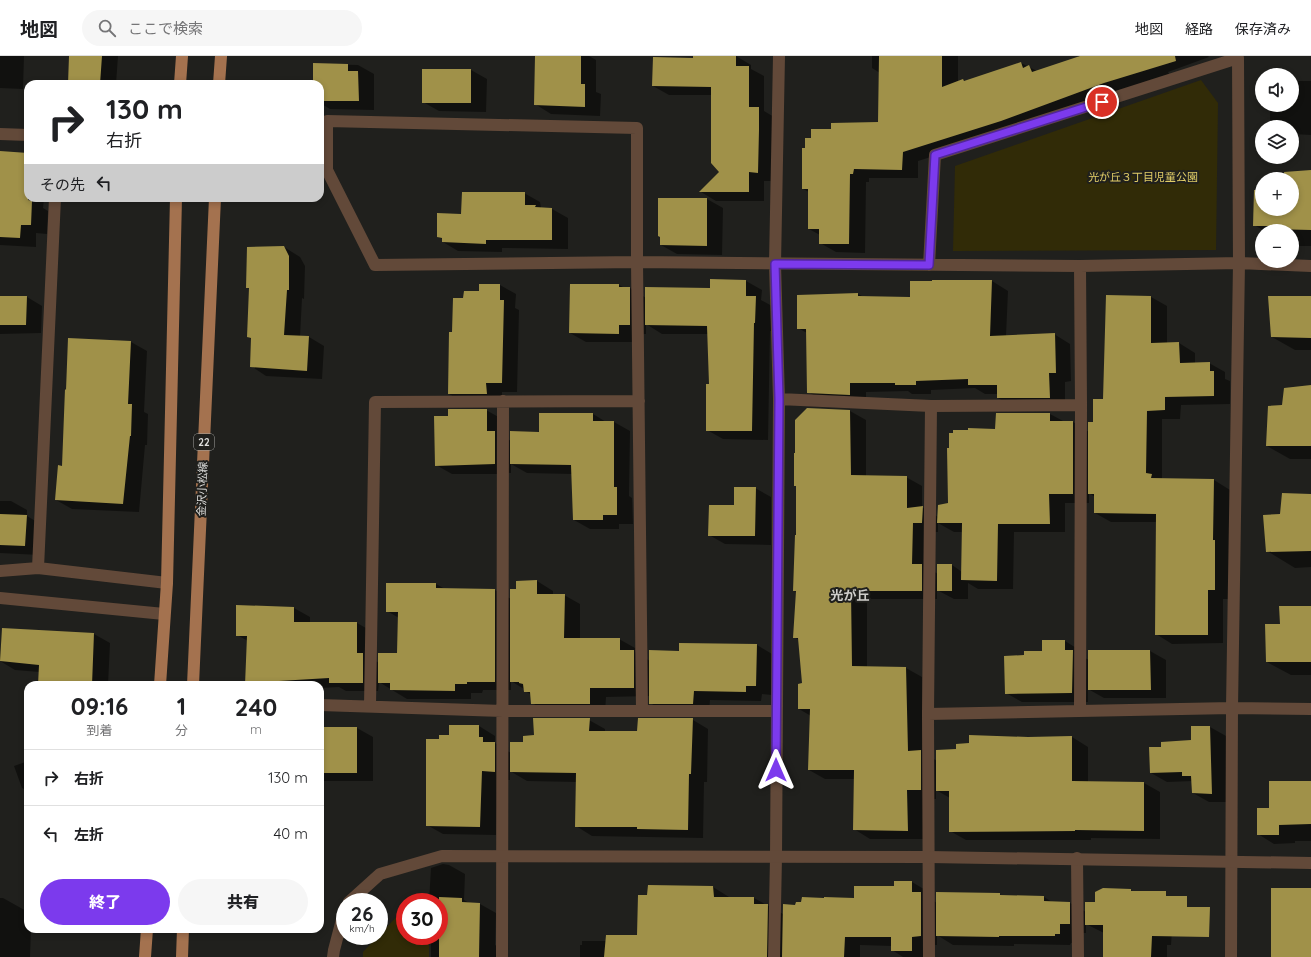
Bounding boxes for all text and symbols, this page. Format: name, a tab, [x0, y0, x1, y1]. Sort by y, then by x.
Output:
search box	[82, 10, 362, 46]
text: 地図	[20, 17, 58, 41]
icon: search	[96, 17, 118, 39]
text: ここで検索	[128, 19, 203, 38]
text: 地図	[1135, 20, 1163, 38]
text: 経路	[1185, 20, 1213, 38]
text: 保存済み	[1235, 20, 1291, 38]
map controls	[1255, 68, 1299, 268]
button: sound	[1255, 68, 1299, 112]
pin	[1085, 85, 1119, 119]
text: 130 m	[106, 91, 183, 126]
icon: arrive	[1091, 91, 1113, 113]
icon: right	[40, 96, 92, 148]
button: layers	[1255, 120, 1299, 164]
text: 右折	[106, 129, 142, 152]
park label: 光が丘３丁目児童公園	[1088, 170, 1198, 184]
icon: left	[93, 172, 115, 194]
button: +	[1255, 172, 1299, 216]
text: その先	[40, 175, 85, 194]
button: −	[1255, 224, 1299, 268]
road number: 22	[194, 434, 214, 450]
street label: 金沢小松線	[194, 461, 210, 517]
district label: 光が丘	[830, 587, 870, 603]
text: 09:16	[71, 691, 128, 721]
text: 1	[177, 691, 186, 721]
text: 240	[235, 692, 277, 722]
text: m	[250, 721, 262, 737]
text: 到着	[86, 722, 113, 738]
text: 分	[175, 722, 188, 738]
position arrow	[755, 749, 797, 791]
icon: right	[40, 767, 62, 789]
text: 130 m	[268, 768, 308, 787]
text: 右折	[74, 769, 104, 788]
icon: left	[40, 823, 62, 845]
text: 40 m	[273, 824, 308, 843]
text: 左折	[74, 825, 104, 844]
button: 終了	[40, 879, 170, 925]
button: 共有	[178, 879, 308, 925]
speed limit sign: 30	[396, 893, 448, 945]
text: 26	[351, 901, 373, 926]
text: km/h	[349, 922, 375, 935]

